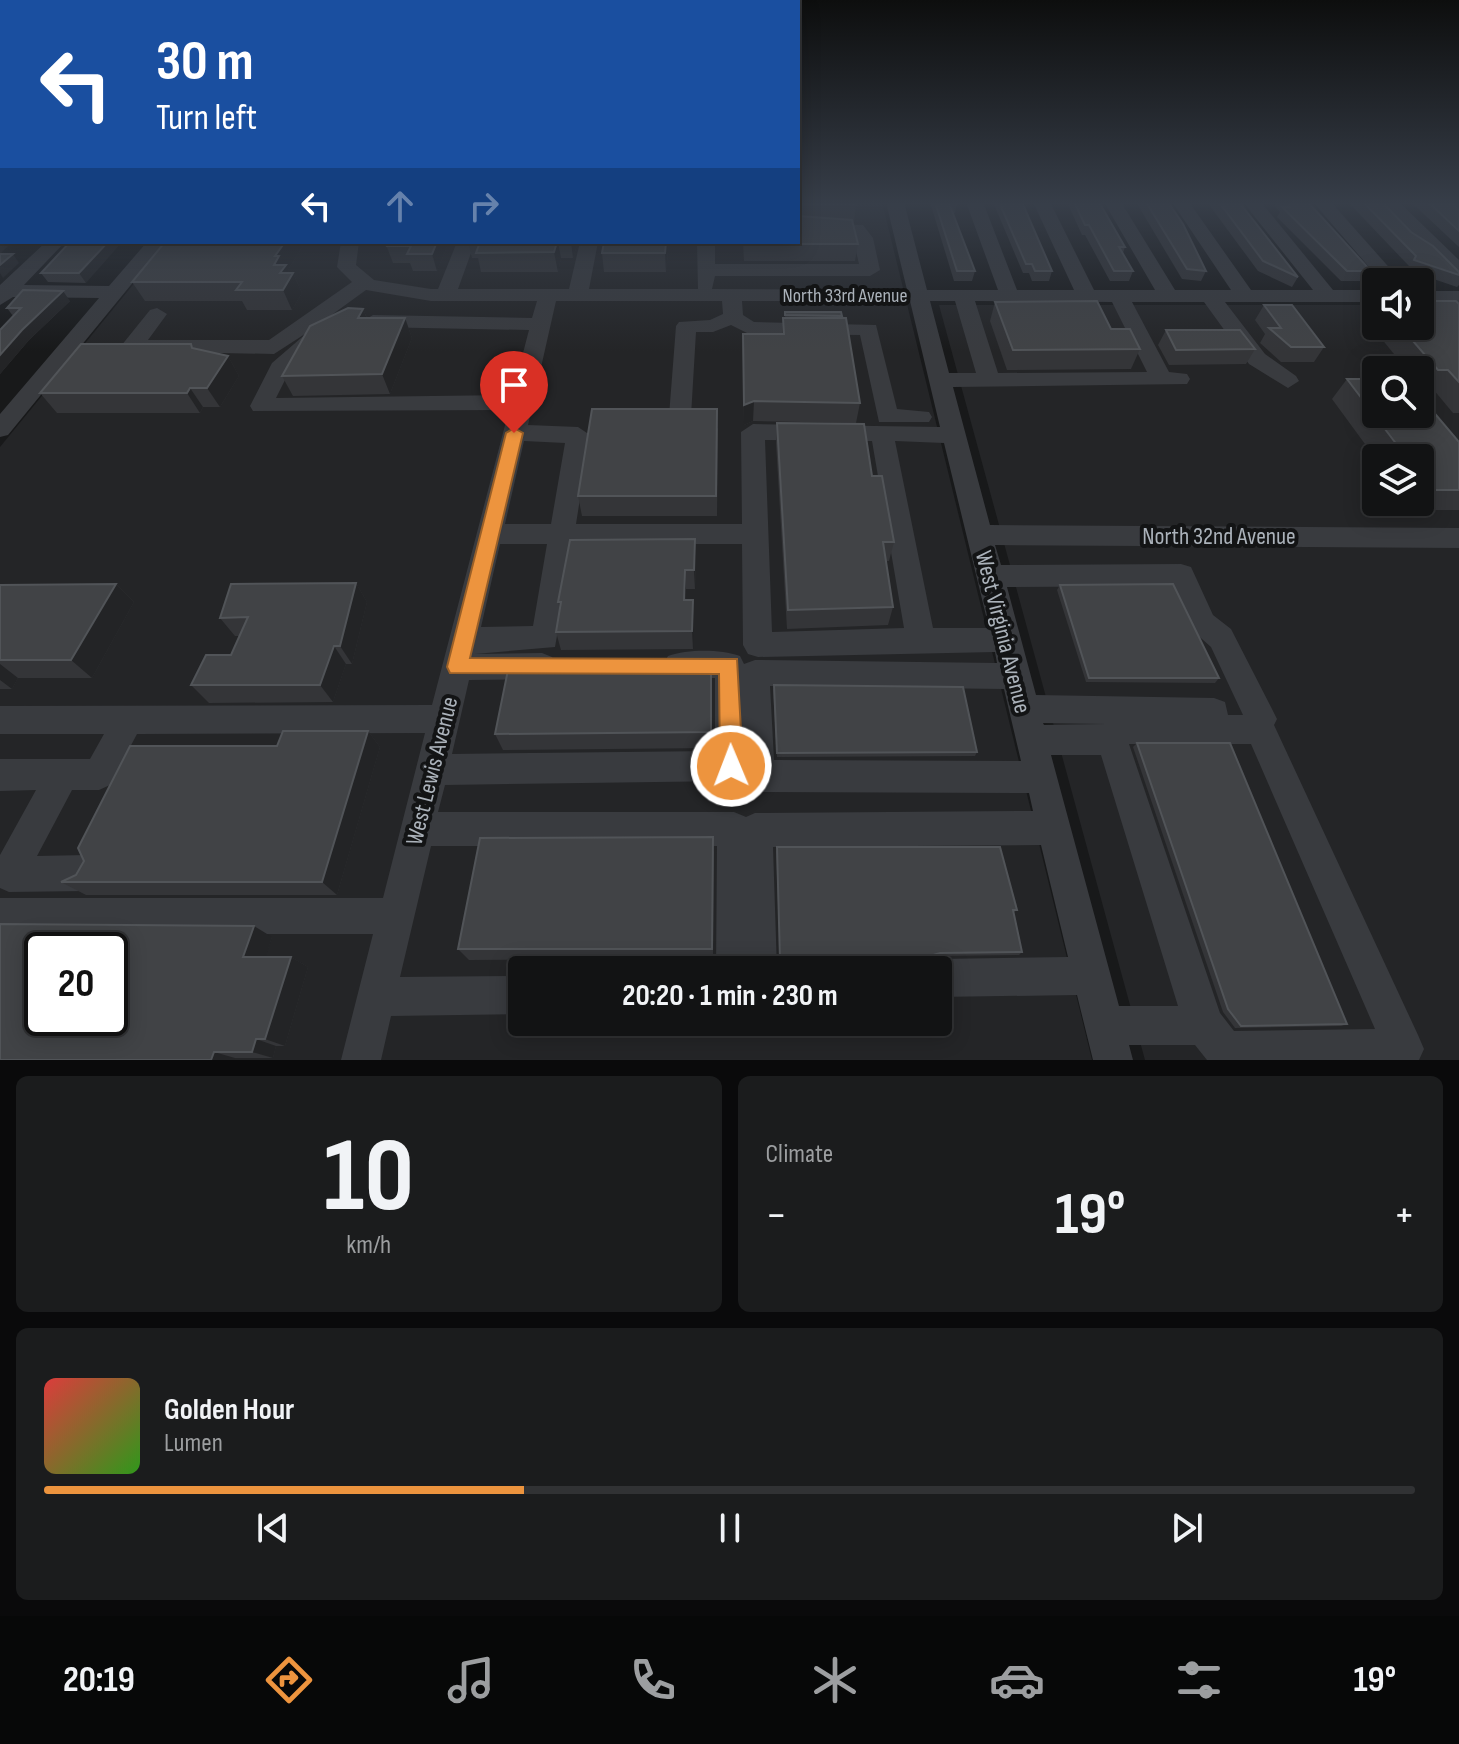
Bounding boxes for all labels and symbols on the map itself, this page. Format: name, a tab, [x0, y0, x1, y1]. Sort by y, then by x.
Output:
street label: North 33rd Avenue	[783, 284, 907, 308]
pin	[480, 351, 548, 433]
street label: North 32nd Avenue	[1142, 522, 1296, 551]
street label: West Virginia Avenue	[969, 548, 1037, 716]
street label: West Lewis Avenue	[400, 694, 464, 848]
position arrow	[689, 724, 773, 808]
speed limit sign: 20	[24, 932, 128, 1036]

